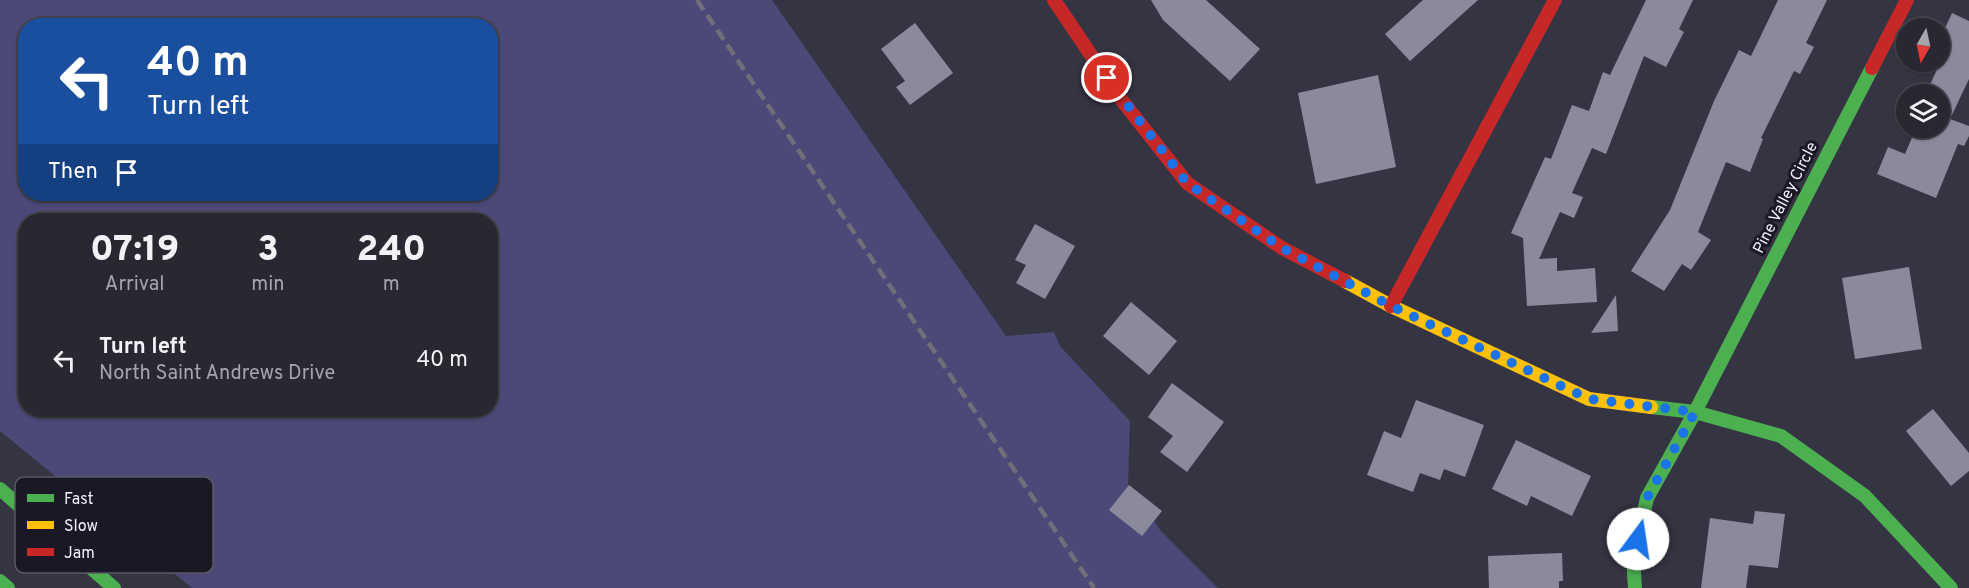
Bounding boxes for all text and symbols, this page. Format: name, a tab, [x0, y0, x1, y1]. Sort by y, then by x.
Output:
north arrow	[1896, 18, 1950, 72]
map controls	[1896, 18, 1950, 138]
text: 40 m	[147, 38, 249, 91]
icon: left	[48, 42, 126, 120]
pin	[1081, 52, 1132, 103]
icon: arrive	[1090, 61, 1123, 94]
button: layers	[1896, 84, 1950, 138]
text: Turn left	[147, 90, 249, 124]
street label: Pine Valley Circle	[1749, 139, 1823, 257]
icon: arrive	[110, 156, 143, 189]
text: Then	[48, 159, 98, 186]
text: 07:19	[90, 228, 179, 274]
text: 3	[257, 228, 279, 274]
text: 240	[357, 228, 426, 274]
text: Arrival	[105, 272, 164, 298]
text: min	[251, 272, 285, 298]
text: m	[383, 272, 400, 298]
text: Turn left	[99, 334, 187, 361]
icon: left	[48, 344, 81, 377]
text: 40 m	[416, 347, 468, 374]
text: North Saint Andrews Drive	[99, 361, 335, 387]
legend	[15, 477, 213, 573]
text: Fast	[64, 490, 94, 510]
position arrow	[1606, 507, 1670, 571]
text: Slow	[64, 517, 98, 537]
text: Jam	[64, 544, 95, 564]

